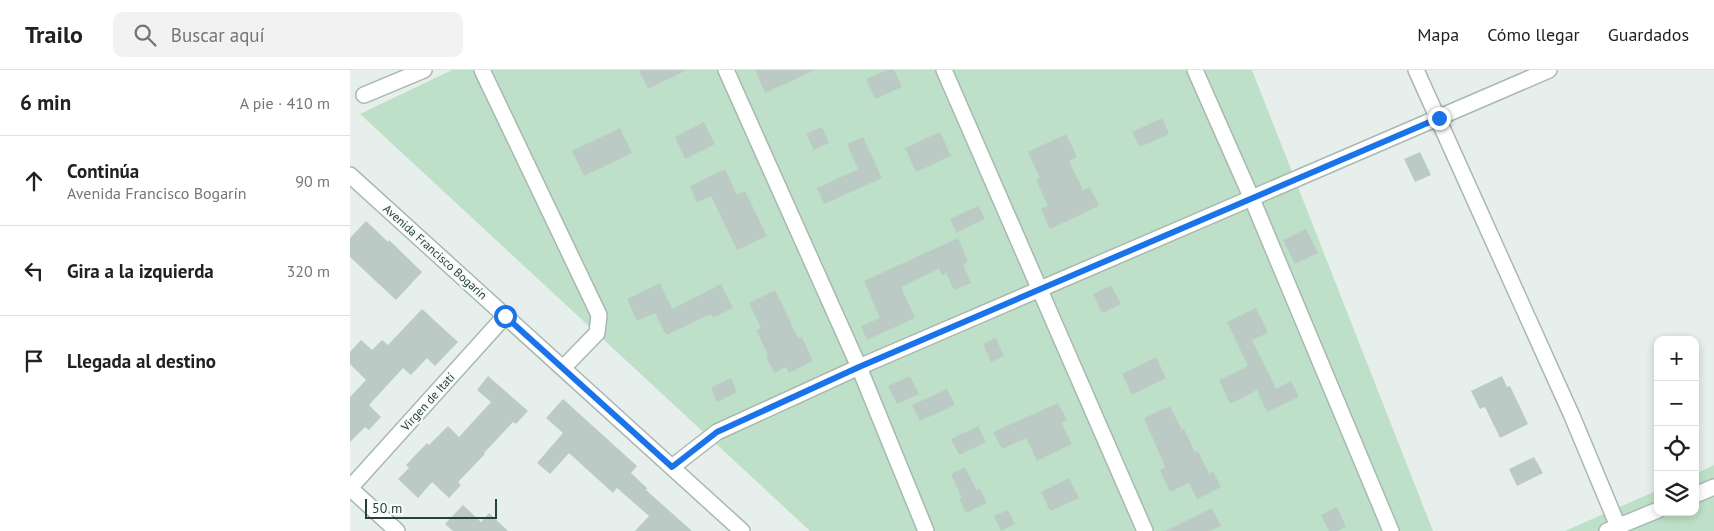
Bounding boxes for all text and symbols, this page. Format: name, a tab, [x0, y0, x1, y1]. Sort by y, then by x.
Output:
search box	[113, 12, 463, 57]
text: Trailo	[25, 19, 83, 50]
icon: search	[131, 21, 159, 49]
text: Buscar aquí	[171, 23, 265, 47]
text: Mapa	[1417, 23, 1459, 46]
text: Cómo llegar	[1487, 23, 1580, 46]
text: Guardados	[1608, 23, 1689, 46]
text: 6 min	[20, 89, 71, 116]
text: A pie · 410 m	[240, 93, 330, 113]
route end	[1428, 107, 1451, 130]
text: Continúa	[67, 159, 139, 183]
icon: ahead	[20, 167, 48, 195]
text: 90 m	[295, 171, 330, 191]
text: Avenida Francisco Bogarín	[67, 183, 247, 203]
street label: Avenida Francisco Bogarín	[380, 201, 490, 302]
icon: left	[20, 257, 48, 285]
text: Gira a la izquierda	[67, 259, 214, 283]
text: 320 m	[287, 261, 330, 281]
route start	[494, 305, 517, 328]
map controls	[1654, 336, 1699, 516]
button: +	[1654, 336, 1699, 381]
icon: arrive	[20, 347, 48, 375]
text: Llegada al destino	[67, 349, 216, 373]
street label: Virgen de Itatí	[397, 370, 458, 435]
button: −	[1654, 381, 1699, 426]
button: locate	[1654, 426, 1699, 471]
button: layers	[1654, 471, 1699, 516]
scale bar	[365, 496, 498, 519]
text: 50 m	[372, 499, 402, 517]

